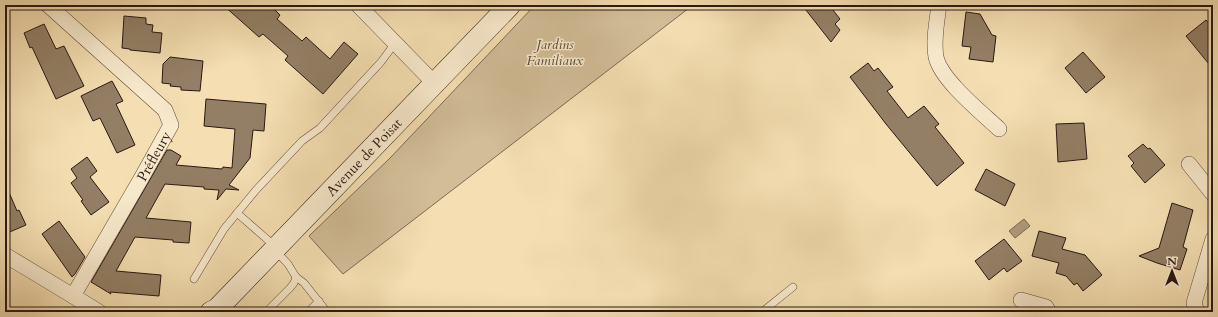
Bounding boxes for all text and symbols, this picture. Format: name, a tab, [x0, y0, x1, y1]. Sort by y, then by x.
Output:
park label: Jardins Familiaux	[527, 35, 584, 70]
street label: Avenue de Poisat	[321, 113, 406, 200]
street label: Préfleury	[132, 127, 176, 184]
north arrow	[1152, 251, 1192, 291]
text: N	[1167, 254, 1177, 269]

